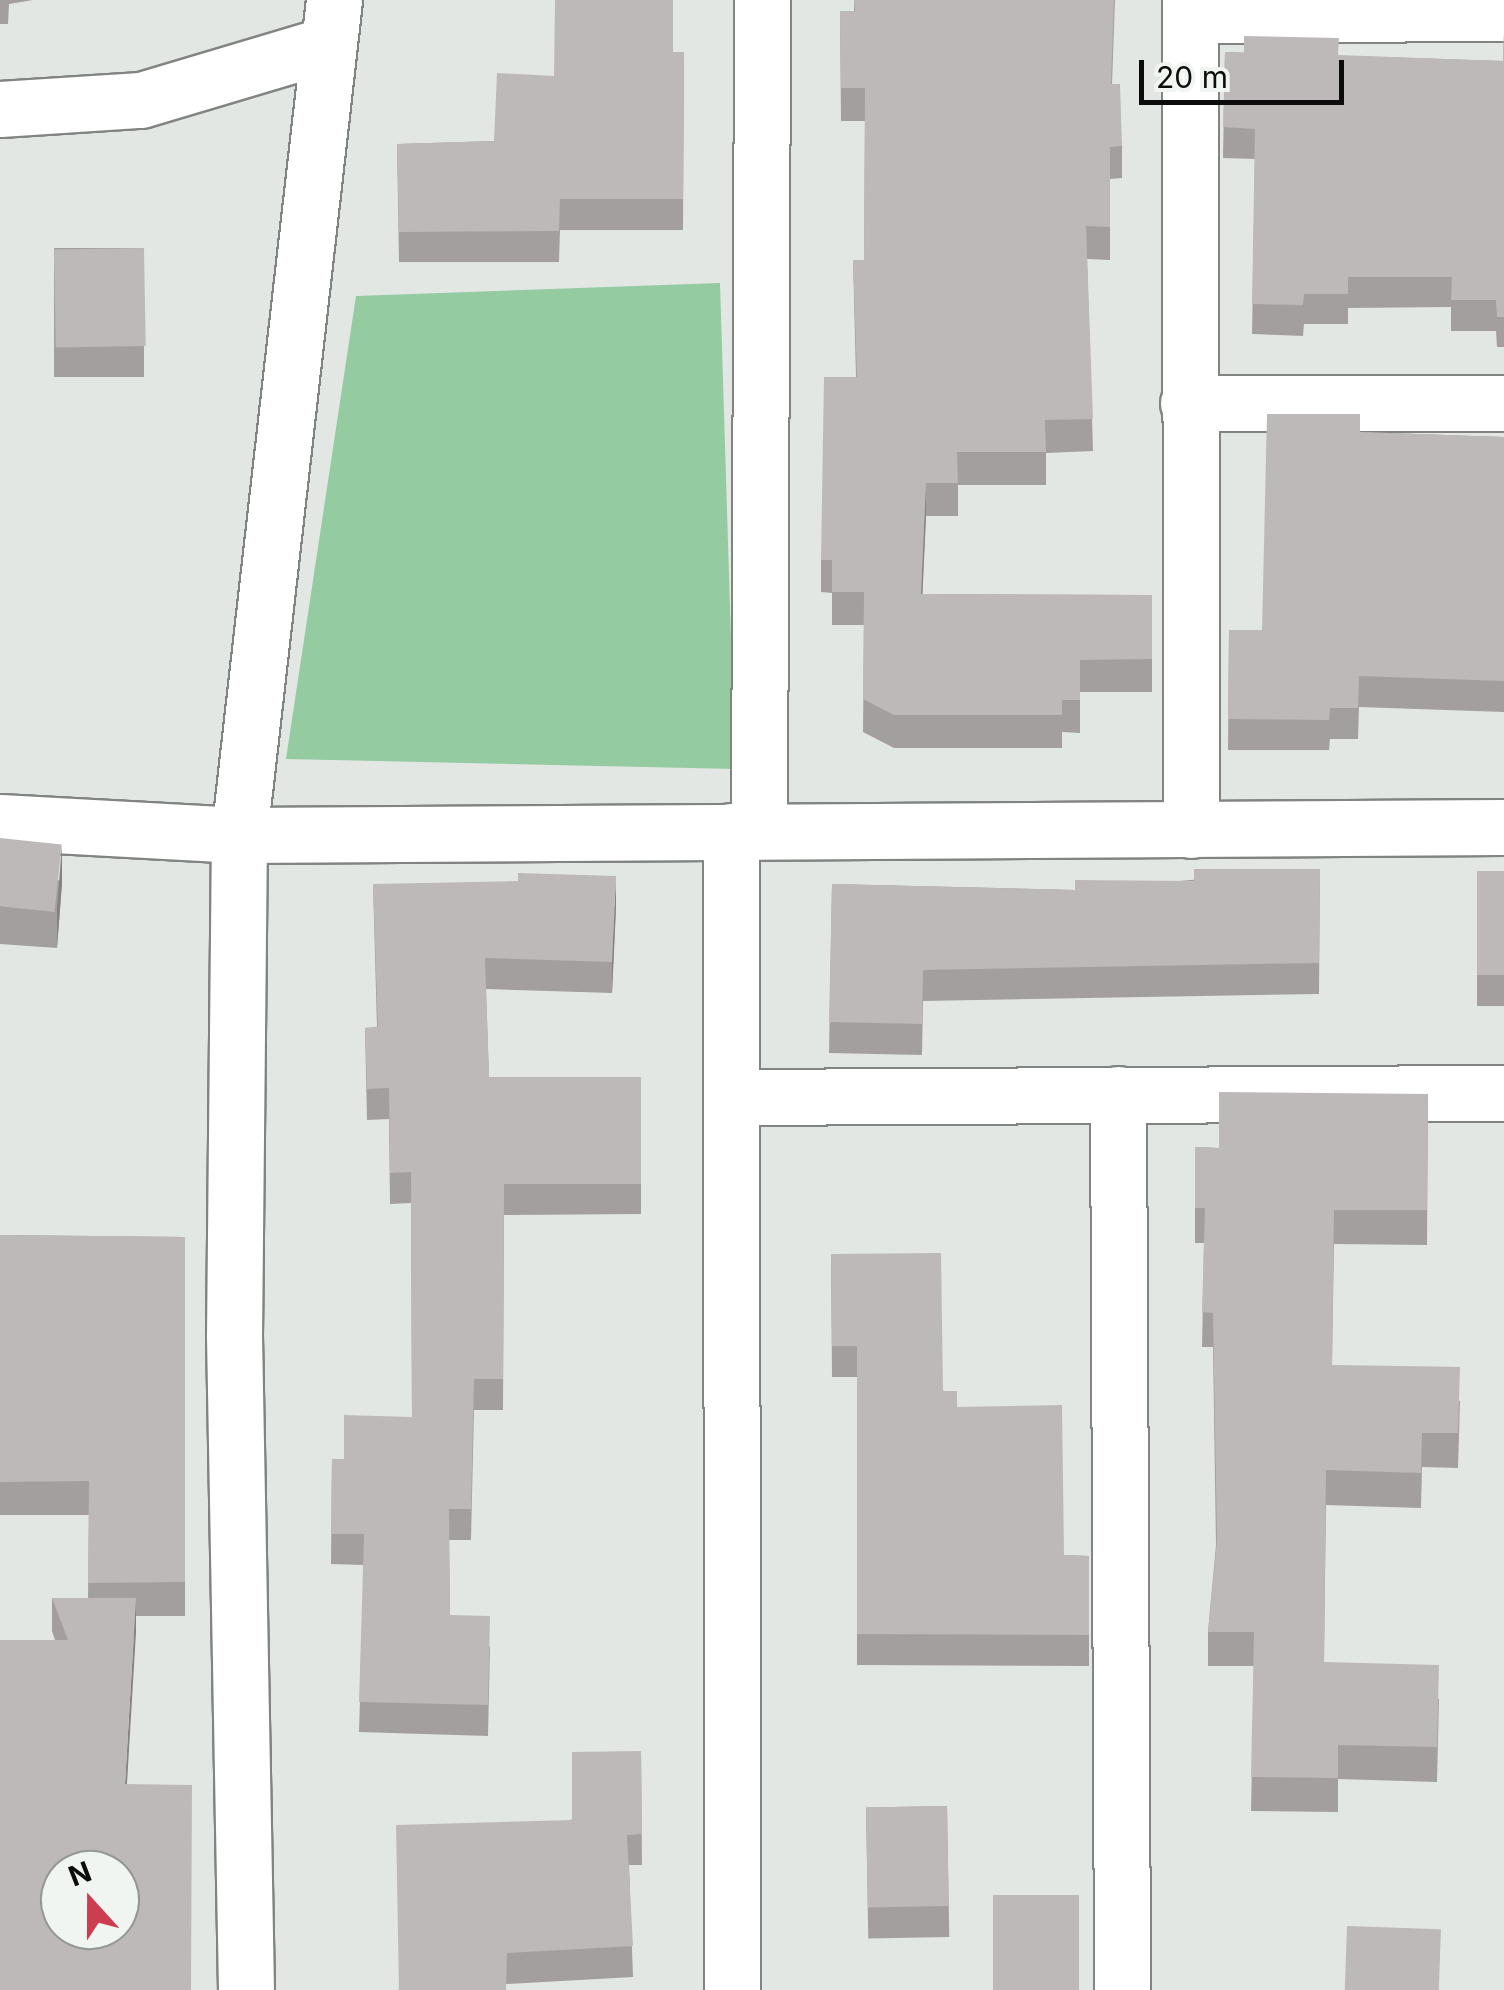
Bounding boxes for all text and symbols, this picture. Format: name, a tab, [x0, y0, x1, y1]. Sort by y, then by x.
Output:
scale bar	[1144, 40, 1349, 102]
text: 20 m	[1156, 59, 1228, 95]
north arrow	[40, 1850, 140, 1950]
text: N	[64, 1854, 96, 1894]

